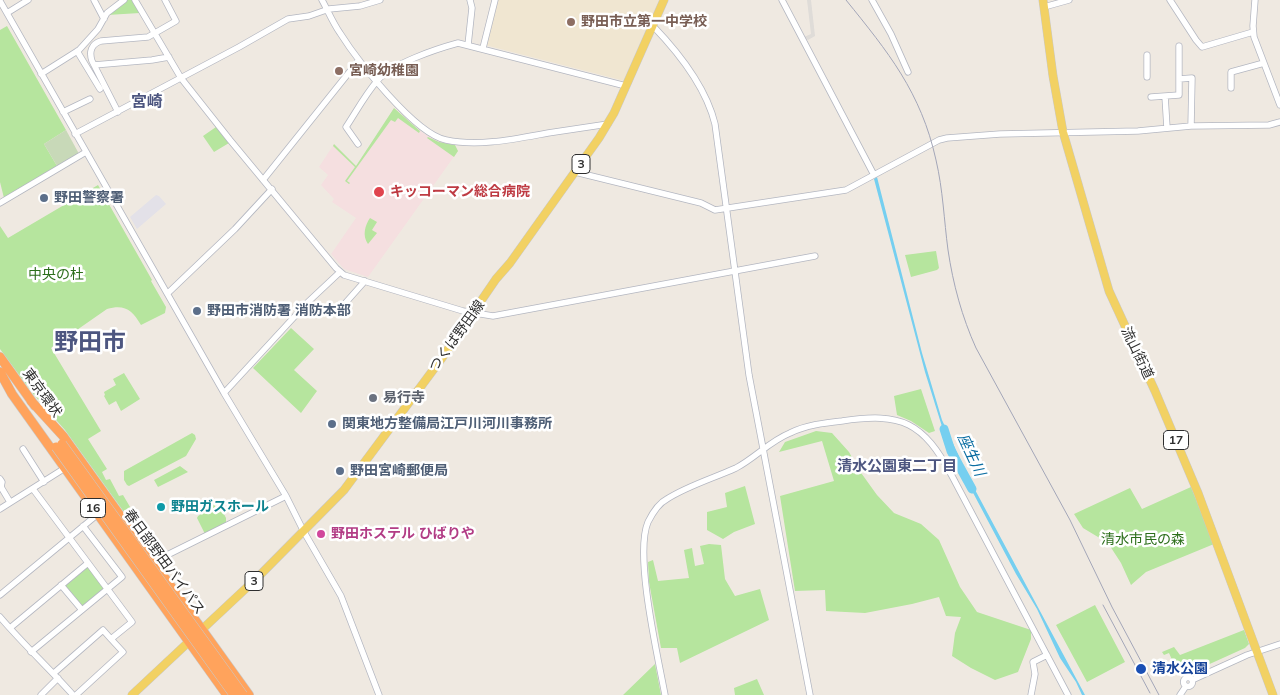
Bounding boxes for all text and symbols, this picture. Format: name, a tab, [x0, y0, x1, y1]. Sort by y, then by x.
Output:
place label: 野田市立第一中学校	[581, 14, 707, 30]
marker: 野田市立第一中学校	[565, 16, 577, 28]
place label: 宮崎幼稚園	[349, 63, 419, 79]
marker: 宮崎幼稚園	[333, 65, 345, 77]
district label: 宮崎	[131, 92, 163, 112]
road number: 3	[572, 154, 590, 173]
place label: キッコーマン総合病院	[390, 184, 530, 200]
marker: キッコーマン総合病院	[372, 185, 386, 199]
place label: 野田警察署	[54, 190, 124, 206]
marker: 野田警察署	[38, 192, 50, 204]
park label: 中央の杜	[28, 267, 84, 283]
street label: つくば野田線	[426, 297, 488, 375]
place label: 野田市消防署 消防本部	[207, 303, 351, 319]
marker: 野田市消防署 消防本部	[191, 305, 203, 317]
street label: 流山街道	[1117, 324, 1157, 382]
district label: 野田市	[54, 329, 126, 357]
street label: 東京環状	[19, 365, 65, 421]
place label: 易行寺	[383, 390, 425, 406]
marker: 易行寺	[367, 392, 379, 404]
place label: 関東地方整備局江戸川河川事務所	[342, 416, 552, 432]
marker: 関東地方整備局江戸川河川事務所	[326, 418, 338, 430]
road number: 17	[1164, 430, 1188, 450]
water label: 座生川	[953, 431, 989, 479]
district label: 清水公園東二丁目	[837, 457, 957, 475]
place label: 野田宮崎郵便局	[350, 463, 448, 479]
marker: 野田宮崎郵便局	[334, 465, 346, 477]
road number: 16	[80, 498, 106, 518]
place label: 野田ガスホール	[171, 499, 269, 515]
marker: 野田ガスホール	[155, 501, 167, 513]
street label: 春日部野田バイパス	[120, 506, 208, 618]
place label: 野田ホステル ひばりや	[331, 526, 475, 542]
marker: 野田ホステル ひばりや	[315, 528, 327, 540]
park label: 清水市民の森	[1101, 532, 1185, 548]
road number: 3	[245, 572, 263, 590]
place label: 清水公園	[1152, 661, 1208, 677]
marker: 清水公園	[1134, 662, 1148, 676]

